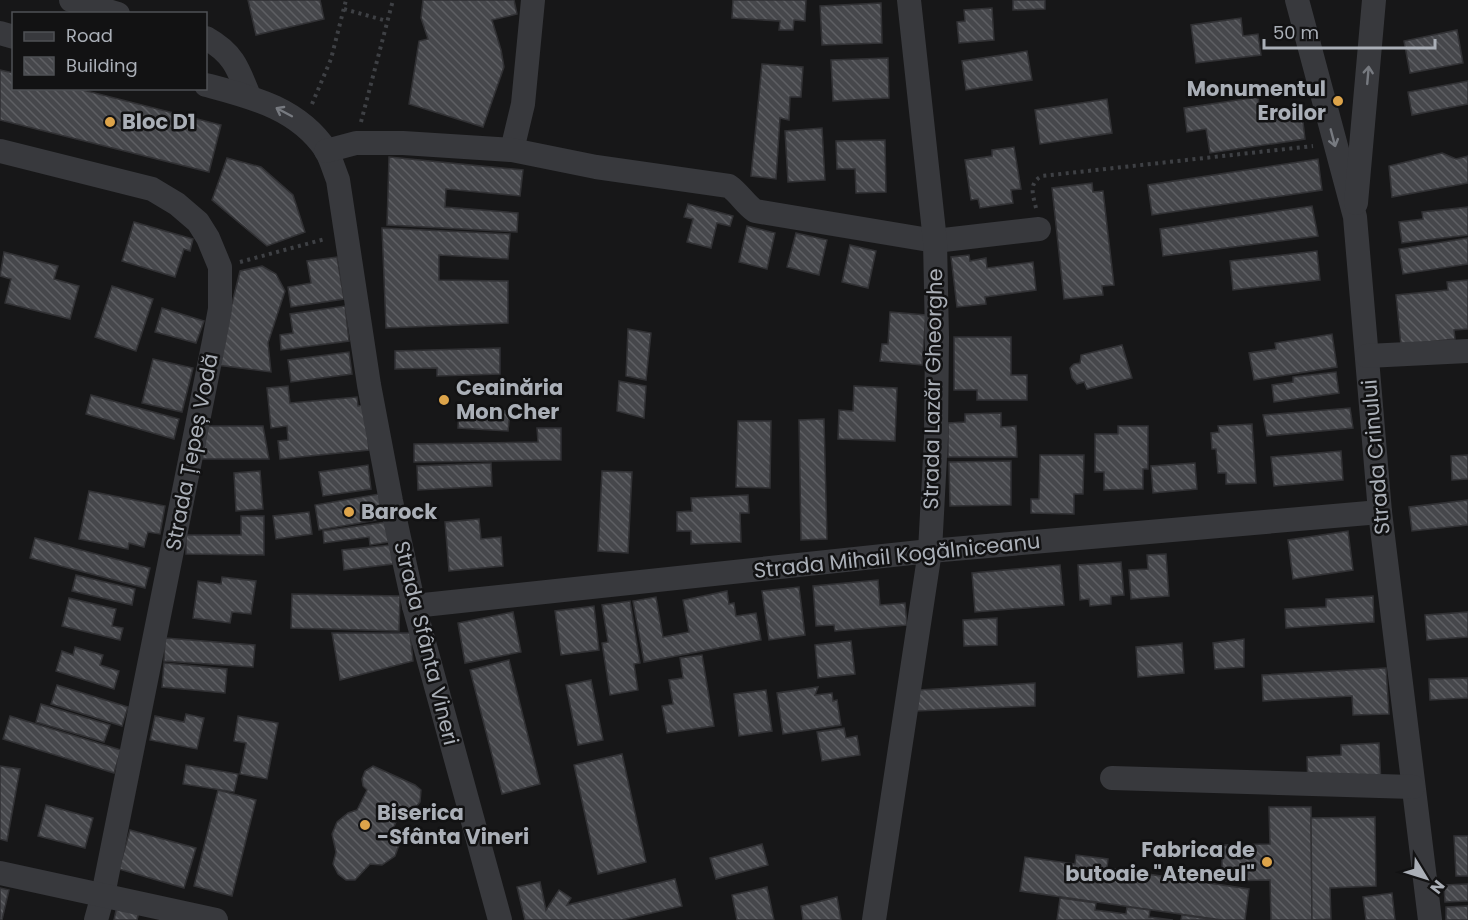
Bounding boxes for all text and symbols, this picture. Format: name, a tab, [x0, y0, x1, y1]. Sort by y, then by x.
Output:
legend	[12, 12, 207, 90]
scale bar	[1264, 12, 1435, 50]
text: 50 m	[1273, 20, 1319, 45]
text: Road	[66, 23, 113, 48]
text: Building	[66, 53, 138, 78]
one-way arrow	[1363, 66, 1374, 86]
place label: Monumentul Eroilor	[1187, 74, 1326, 127]
marker: Monumentul Eroilor	[1331, 94, 1345, 108]
one-way arrow	[276, 106, 293, 118]
place label: Bloc D1	[122, 107, 196, 136]
marker: Bloc D1	[103, 115, 117, 129]
one-way arrow	[1328, 128, 1340, 147]
street label: Strada Lazăr Gheorghe	[916, 268, 949, 510]
street label: Strada Țepeș Vodă	[158, 351, 225, 553]
place label: Ceainăria Mon Cher	[456, 373, 563, 426]
street label: Strada Crinului	[1354, 378, 1397, 536]
marker: Ceainăria Mon Cher	[437, 393, 451, 407]
place label: Barock	[361, 497, 437, 526]
marker: Barock	[342, 505, 356, 519]
street label: Strada Mihail Kogălniceanu	[752, 526, 1042, 585]
street label: Strada Sfânta Vineri	[387, 538, 466, 748]
place label: Biserica -Sfânta Vineri	[377, 798, 529, 851]
marker: Biserica -Sfânta Vineri	[358, 818, 372, 832]
place label: Fabrica de butoaie "Ateneul"	[1065, 835, 1255, 888]
north arrow	[1396, 848, 1456, 908]
marker: Fabrica de butoaie "Ateneul"	[1260, 855, 1274, 869]
text: N	[1425, 875, 1450, 899]

